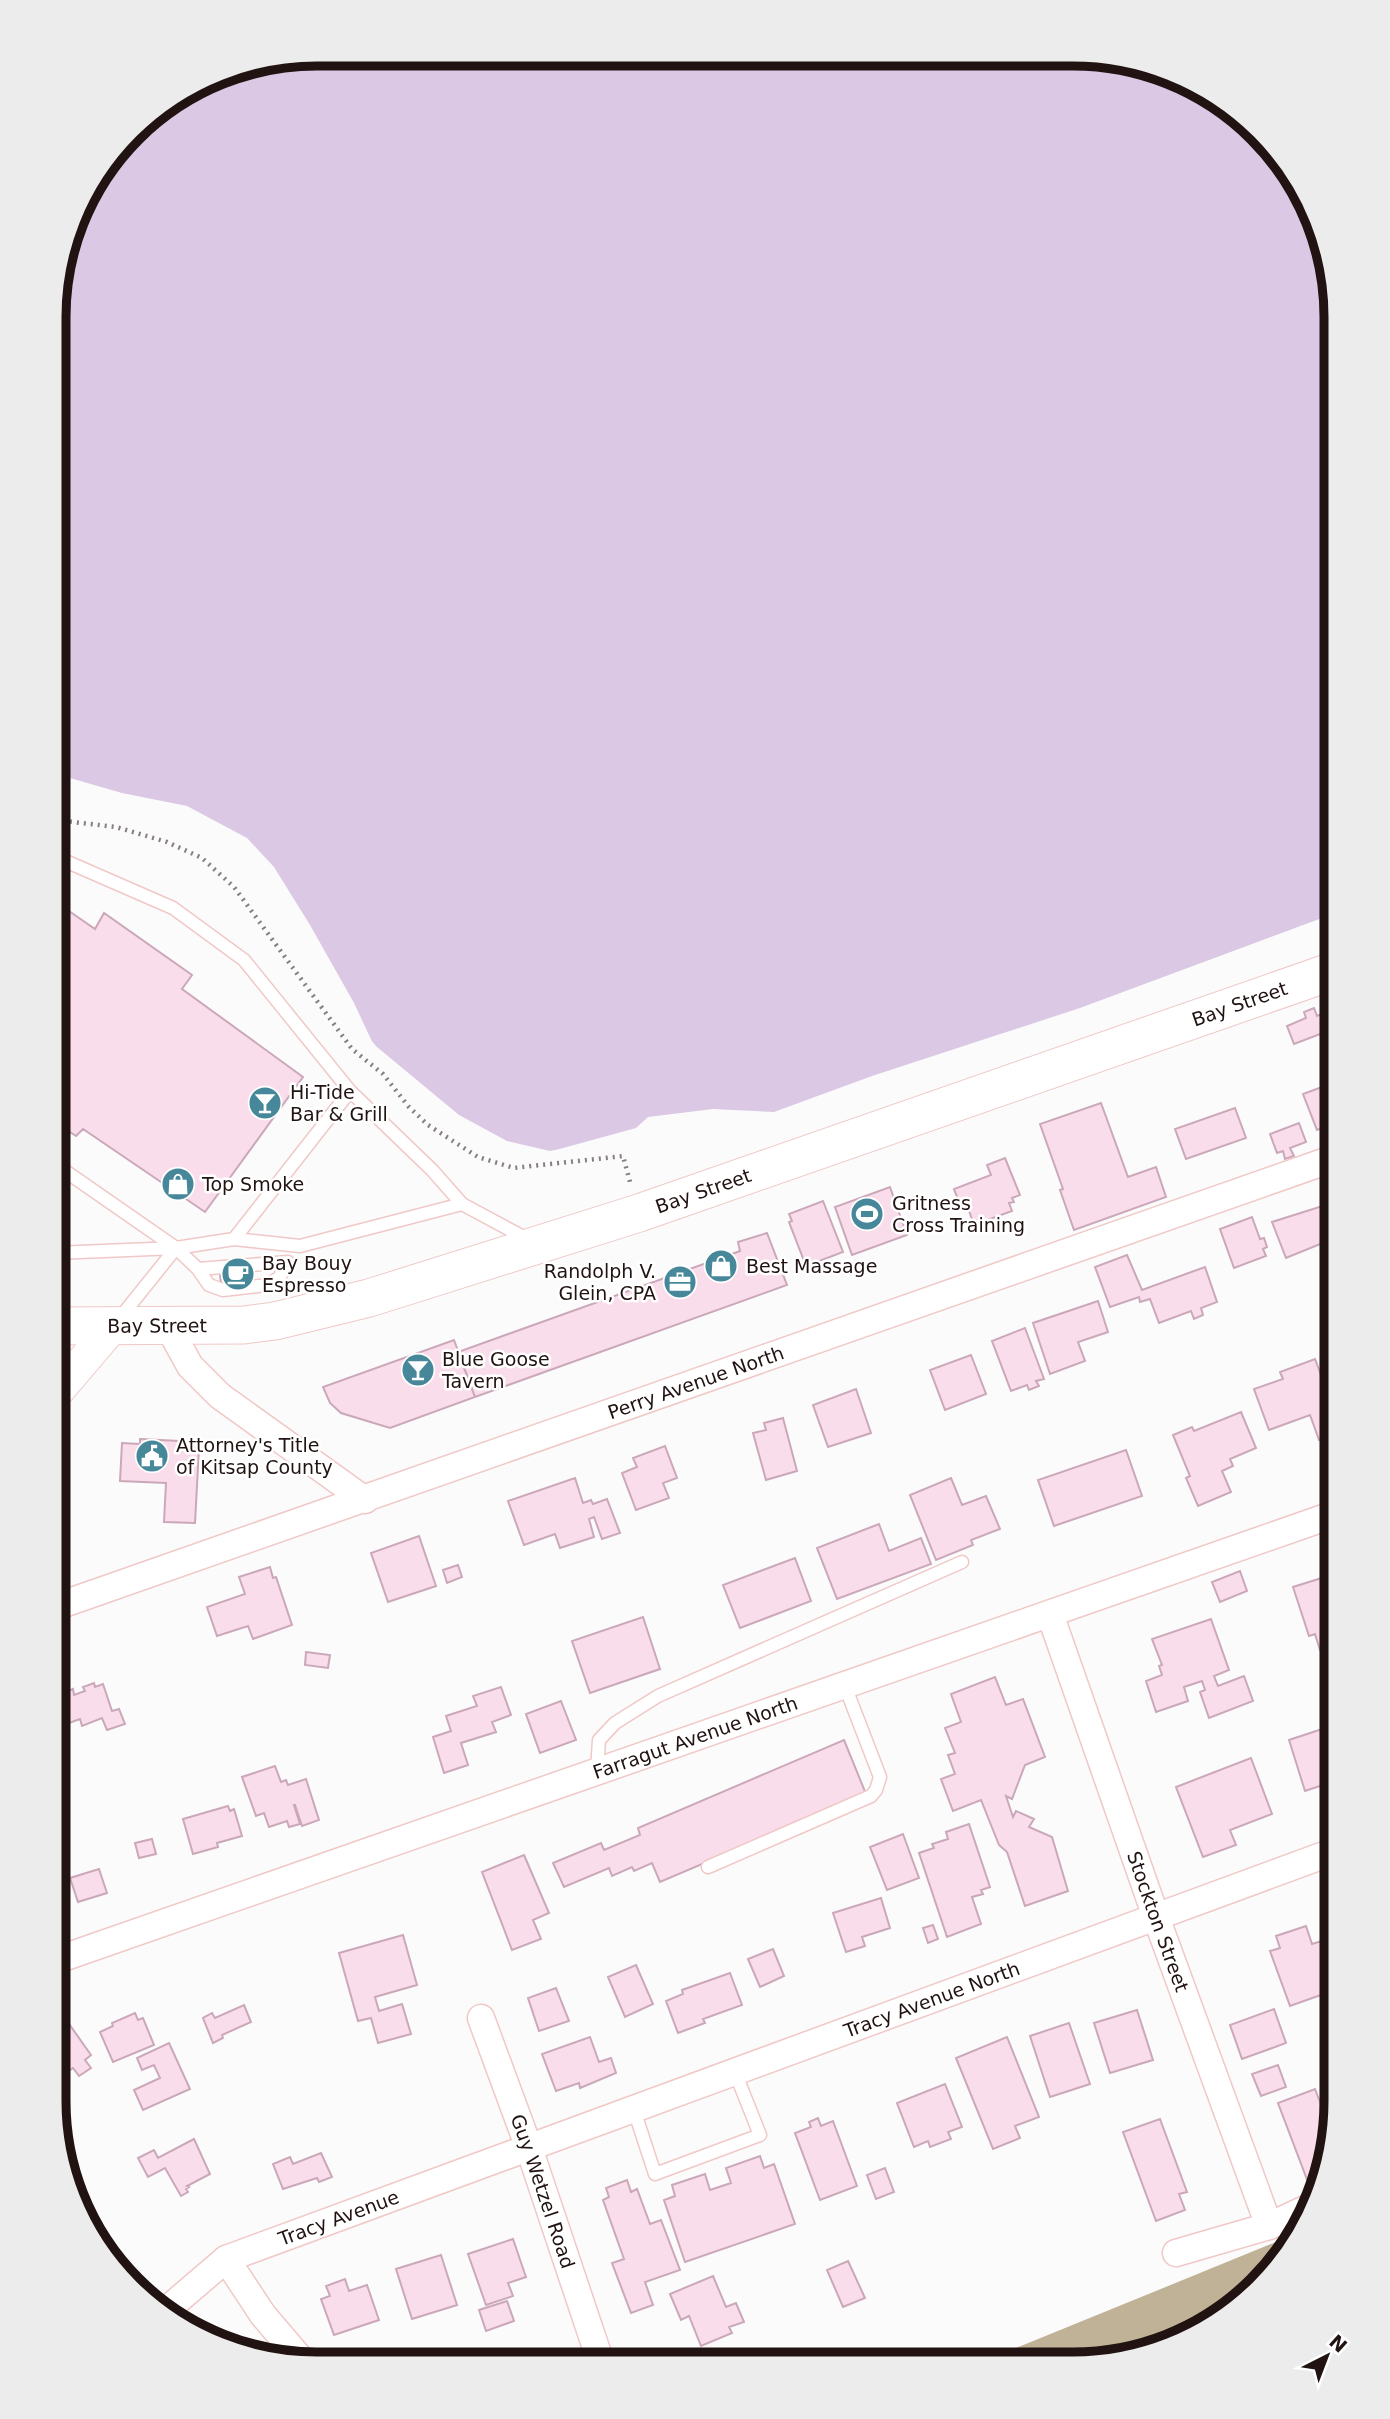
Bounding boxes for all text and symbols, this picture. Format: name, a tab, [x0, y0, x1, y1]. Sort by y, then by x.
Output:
street label: Bay Street	[1189, 977, 1290, 1030]
place label: Hi-Tide Bar & Grill	[290, 1081, 388, 1125]
bar icon: Hi-Tide Bar & Grill	[246, 1084, 284, 1122]
street label: Bay Street	[652, 1164, 754, 1217]
shop icon: Top Smoke	[159, 1165, 197, 1203]
place label: Top Smoke	[201, 1173, 304, 1195]
place label: Gritness Cross Training	[892, 1192, 1025, 1236]
sports icon: Gritness Cross Training	[848, 1195, 886, 1233]
shop icon: Best Massage	[702, 1247, 740, 1285]
place label: Bay Bouy Espresso	[262, 1252, 352, 1296]
cafe icon: Bay Bouy Espresso	[219, 1255, 257, 1293]
place label: Best Massage	[746, 1255, 877, 1277]
place label: Randolph V. Glein, CPA	[544, 1260, 656, 1304]
office icon: Randolph V. Glein, CPA	[661, 1263, 699, 1301]
street label: Bay Street	[107, 1314, 207, 1337]
street label: Perry Avenue North	[605, 1341, 787, 1423]
place label: Blue Goose Tavern	[441, 1348, 550, 1392]
bar icon: Blue Goose Tavern	[399, 1351, 437, 1389]
place label: Attorney's Title of Kitsap County	[176, 1434, 333, 1478]
public building icon: Attorney's Title of Kitsap County	[133, 1437, 171, 1475]
street label: Farragut Avenue North	[590, 1691, 800, 1783]
street label: Stockton Street	[1123, 1848, 1193, 1995]
street label: Tracy Avenue North	[840, 1957, 1023, 2042]
street label: Guy Wetzel Road	[506, 2111, 580, 2271]
street label: Tracy Avenue	[274, 2185, 402, 2250]
north arrow	[1292, 2321, 1362, 2391]
text: N	[1325, 2330, 1352, 2357]

